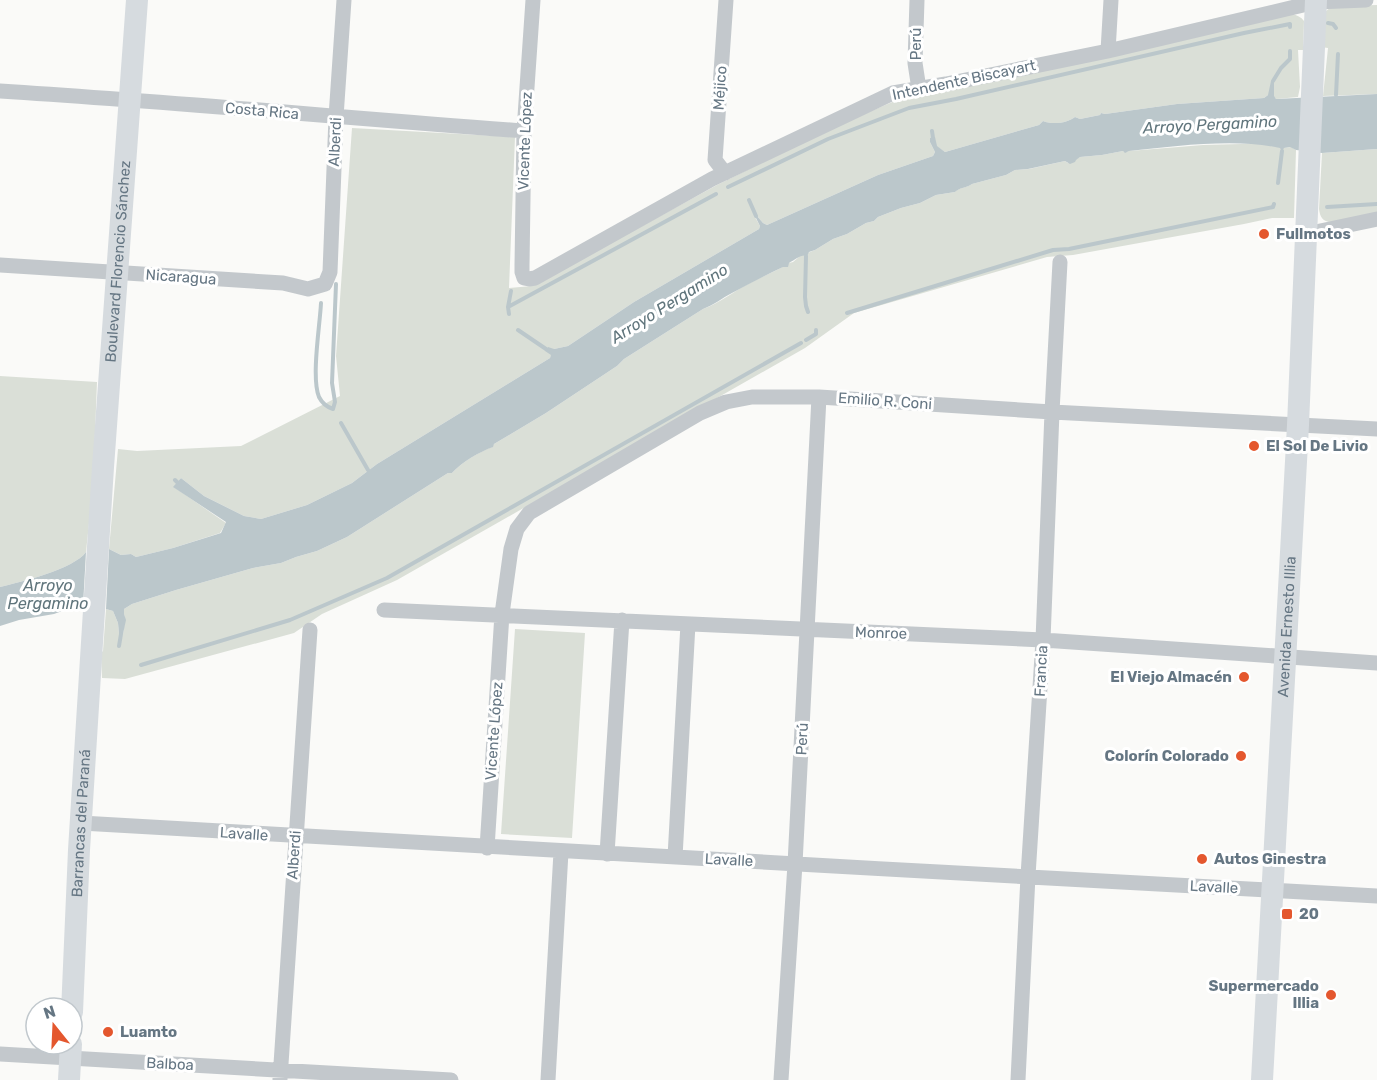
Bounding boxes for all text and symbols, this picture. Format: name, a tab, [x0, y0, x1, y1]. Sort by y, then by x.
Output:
street label: Perú	[907, 28, 925, 60]
street label: Intendente Biscayart	[891, 56, 1038, 104]
street label: Méjico	[709, 65, 731, 111]
street label: Vicente López	[514, 91, 536, 191]
street label: Costa Rica	[224, 99, 300, 123]
water label: Arroyo Pergamino	[1141, 111, 1278, 138]
street label: Alberdi	[325, 117, 345, 167]
street label: Boulevard Florencio Sánchez	[102, 159, 134, 363]
place label: Fullmotos	[1276, 225, 1351, 243]
marker: Fullmotos	[1257, 227, 1271, 241]
water label: Arroyo Pergamino	[606, 260, 731, 348]
street label: Nicaragua	[145, 266, 217, 288]
street label: Emilio R. Coni	[837, 389, 933, 413]
place label: El Sol De Livio	[1266, 437, 1368, 455]
marker: El Sol De Livio	[1247, 439, 1261, 453]
street label: Avenida Ernesto Illia	[1274, 556, 1300, 698]
water label: Arroyo Pergamino	[7, 576, 89, 613]
street label: Monroe	[855, 623, 907, 643]
street label: Francia	[1031, 645, 1051, 697]
place label: El Viejo Almacén	[1110, 668, 1232, 686]
marker: El Viejo Almacén	[1237, 670, 1251, 684]
street label: Vicente López	[482, 681, 506, 781]
street label: Perú	[792, 722, 812, 756]
place label: Colorín Colorado	[1105, 747, 1229, 765]
street label: Barrancas del Paraná	[68, 749, 94, 898]
marker: Colorín Colorado	[1234, 749, 1248, 763]
street label: Lavalle	[219, 823, 269, 845]
street label: Alberdi	[283, 830, 305, 880]
street label: Lavalle	[704, 850, 754, 870]
place label: Autos Ginestra	[1214, 850, 1327, 868]
marker: Autos Ginestra	[1195, 852, 1209, 866]
street label: Lavalle	[1189, 877, 1239, 897]
place label: 20	[1299, 905, 1319, 923]
marker: 20	[1280, 907, 1294, 921]
place label: Supermercado Illia	[1209, 977, 1319, 1012]
marker: Supermercado Illia	[1324, 988, 1338, 1002]
north arrow	[24, 996, 84, 1056]
text: N	[41, 1001, 58, 1023]
place label: Luamto	[120, 1023, 177, 1041]
marker: Luamto	[101, 1025, 115, 1039]
street label: Balboa	[146, 1054, 194, 1074]

